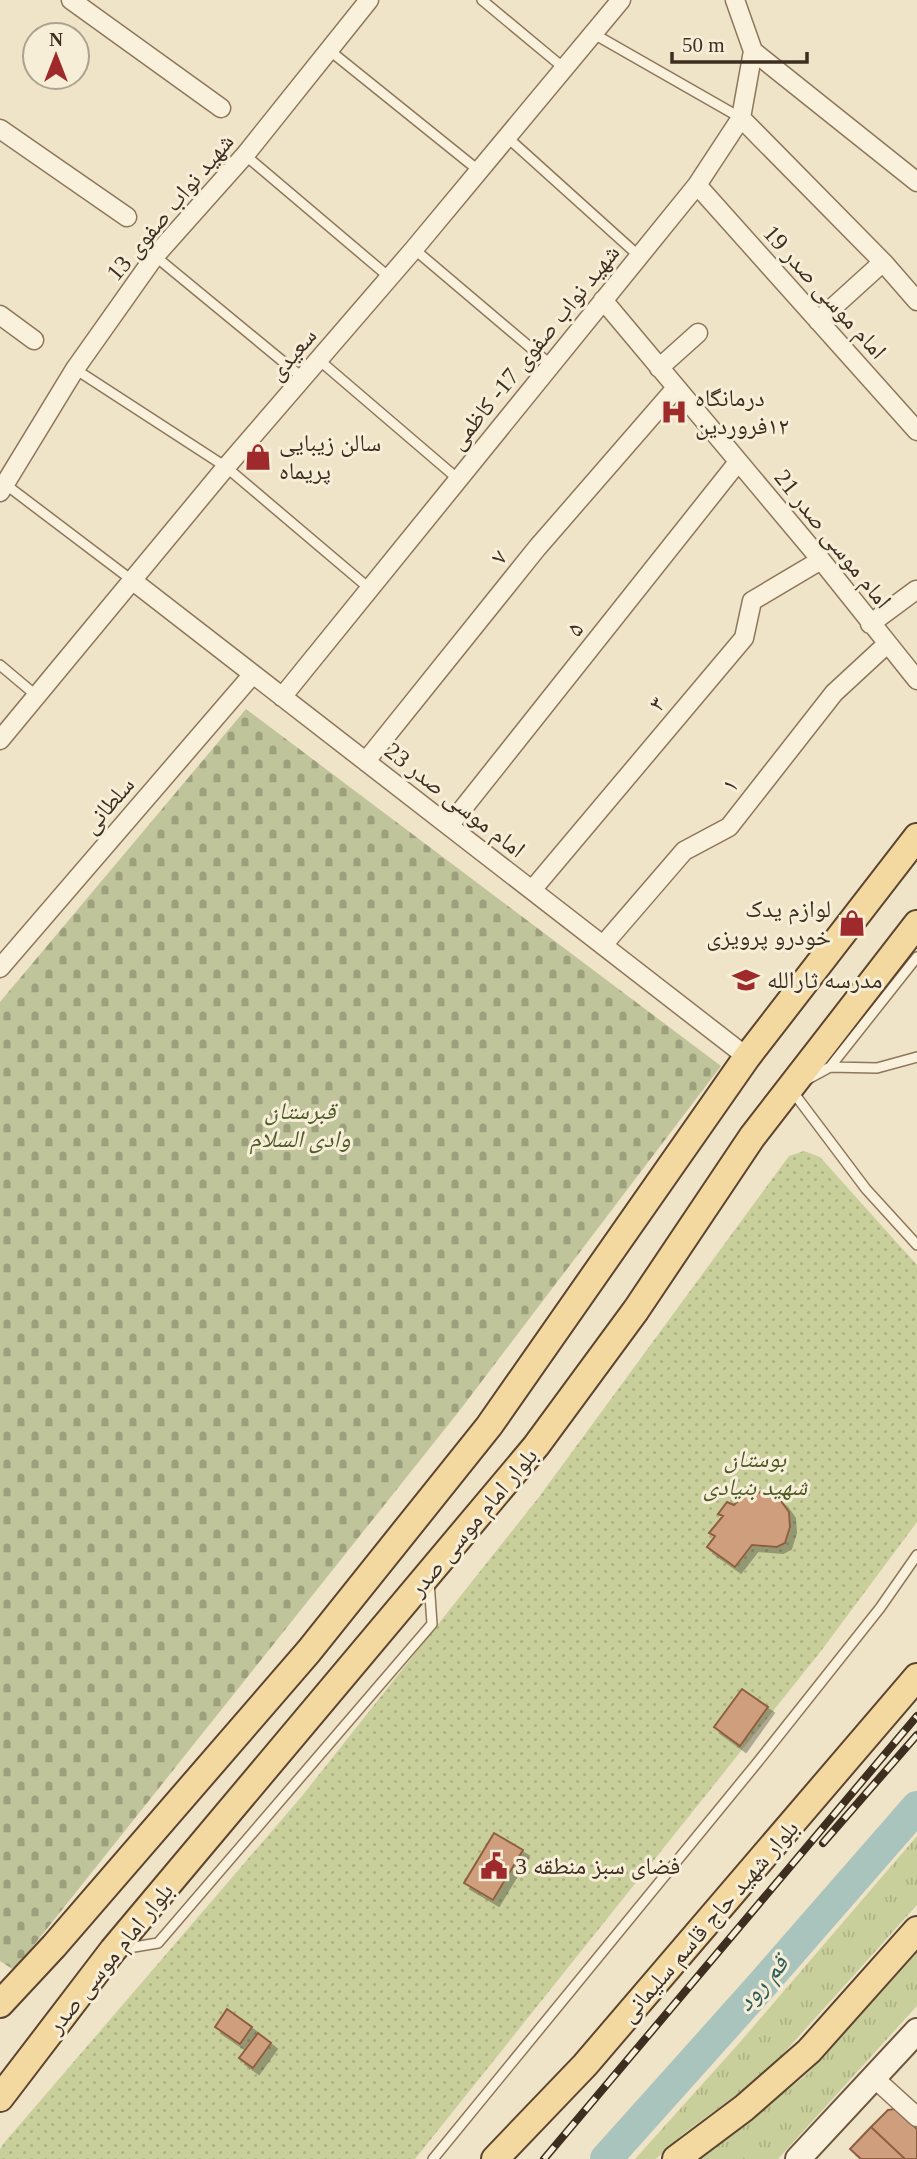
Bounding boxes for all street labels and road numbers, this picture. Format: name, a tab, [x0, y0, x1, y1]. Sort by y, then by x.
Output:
street label: شهید نواب صفوی 13	[101, 128, 240, 286]
street label: امام موسی صدر 19	[756, 220, 892, 366]
street label: شهید نواب صفوی 17- کاظمی	[443, 240, 625, 455]
street label: سعیدی	[262, 323, 322, 386]
street label: امام موسی صدر 21	[767, 465, 897, 615]
street label: ۷	[486, 544, 513, 569]
street label: ۵	[561, 617, 589, 641]
street label: ۳	[644, 692, 670, 716]
street label: امام موسی صدر 23	[378, 737, 530, 865]
street label: سلطانی	[77, 772, 140, 839]
street label: ۱	[716, 773, 744, 797]
street label: بلوار امام موسی صدر	[403, 1443, 545, 1604]
street label: بلوار شهید حاج قاسم سلیمانی	[614, 1815, 806, 2029]
street label: بلوار امام موسی صدر	[41, 1878, 181, 2041]

